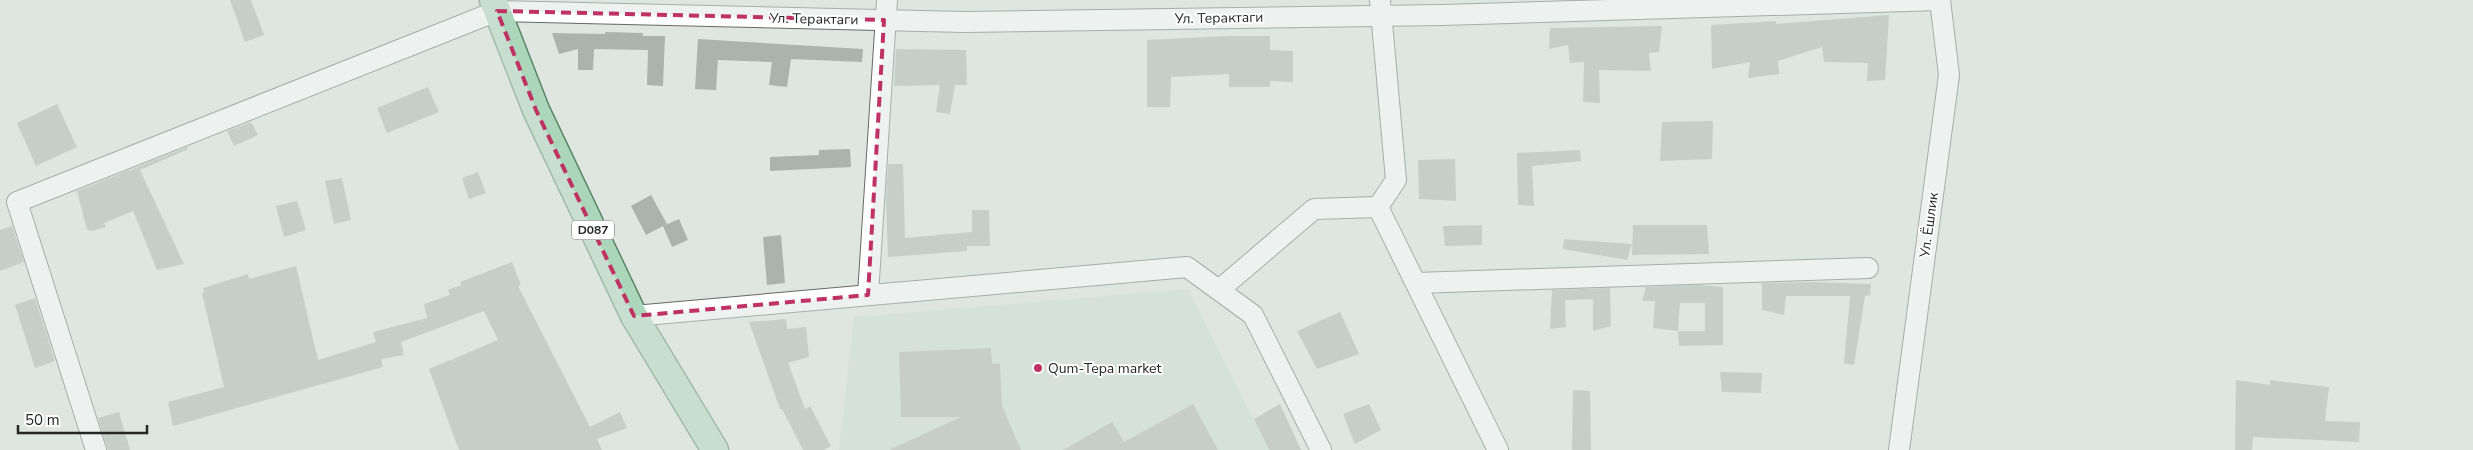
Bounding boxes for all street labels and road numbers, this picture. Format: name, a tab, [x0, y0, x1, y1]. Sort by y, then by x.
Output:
street label: Ул. Терактаги	[1173, 8, 1264, 28]
street label: Ул. Терактаги	[768, 9, 859, 29]
street label: Ул. Ёшлик	[1915, 191, 1943, 260]
road number: D087	[572, 220, 614, 240]

